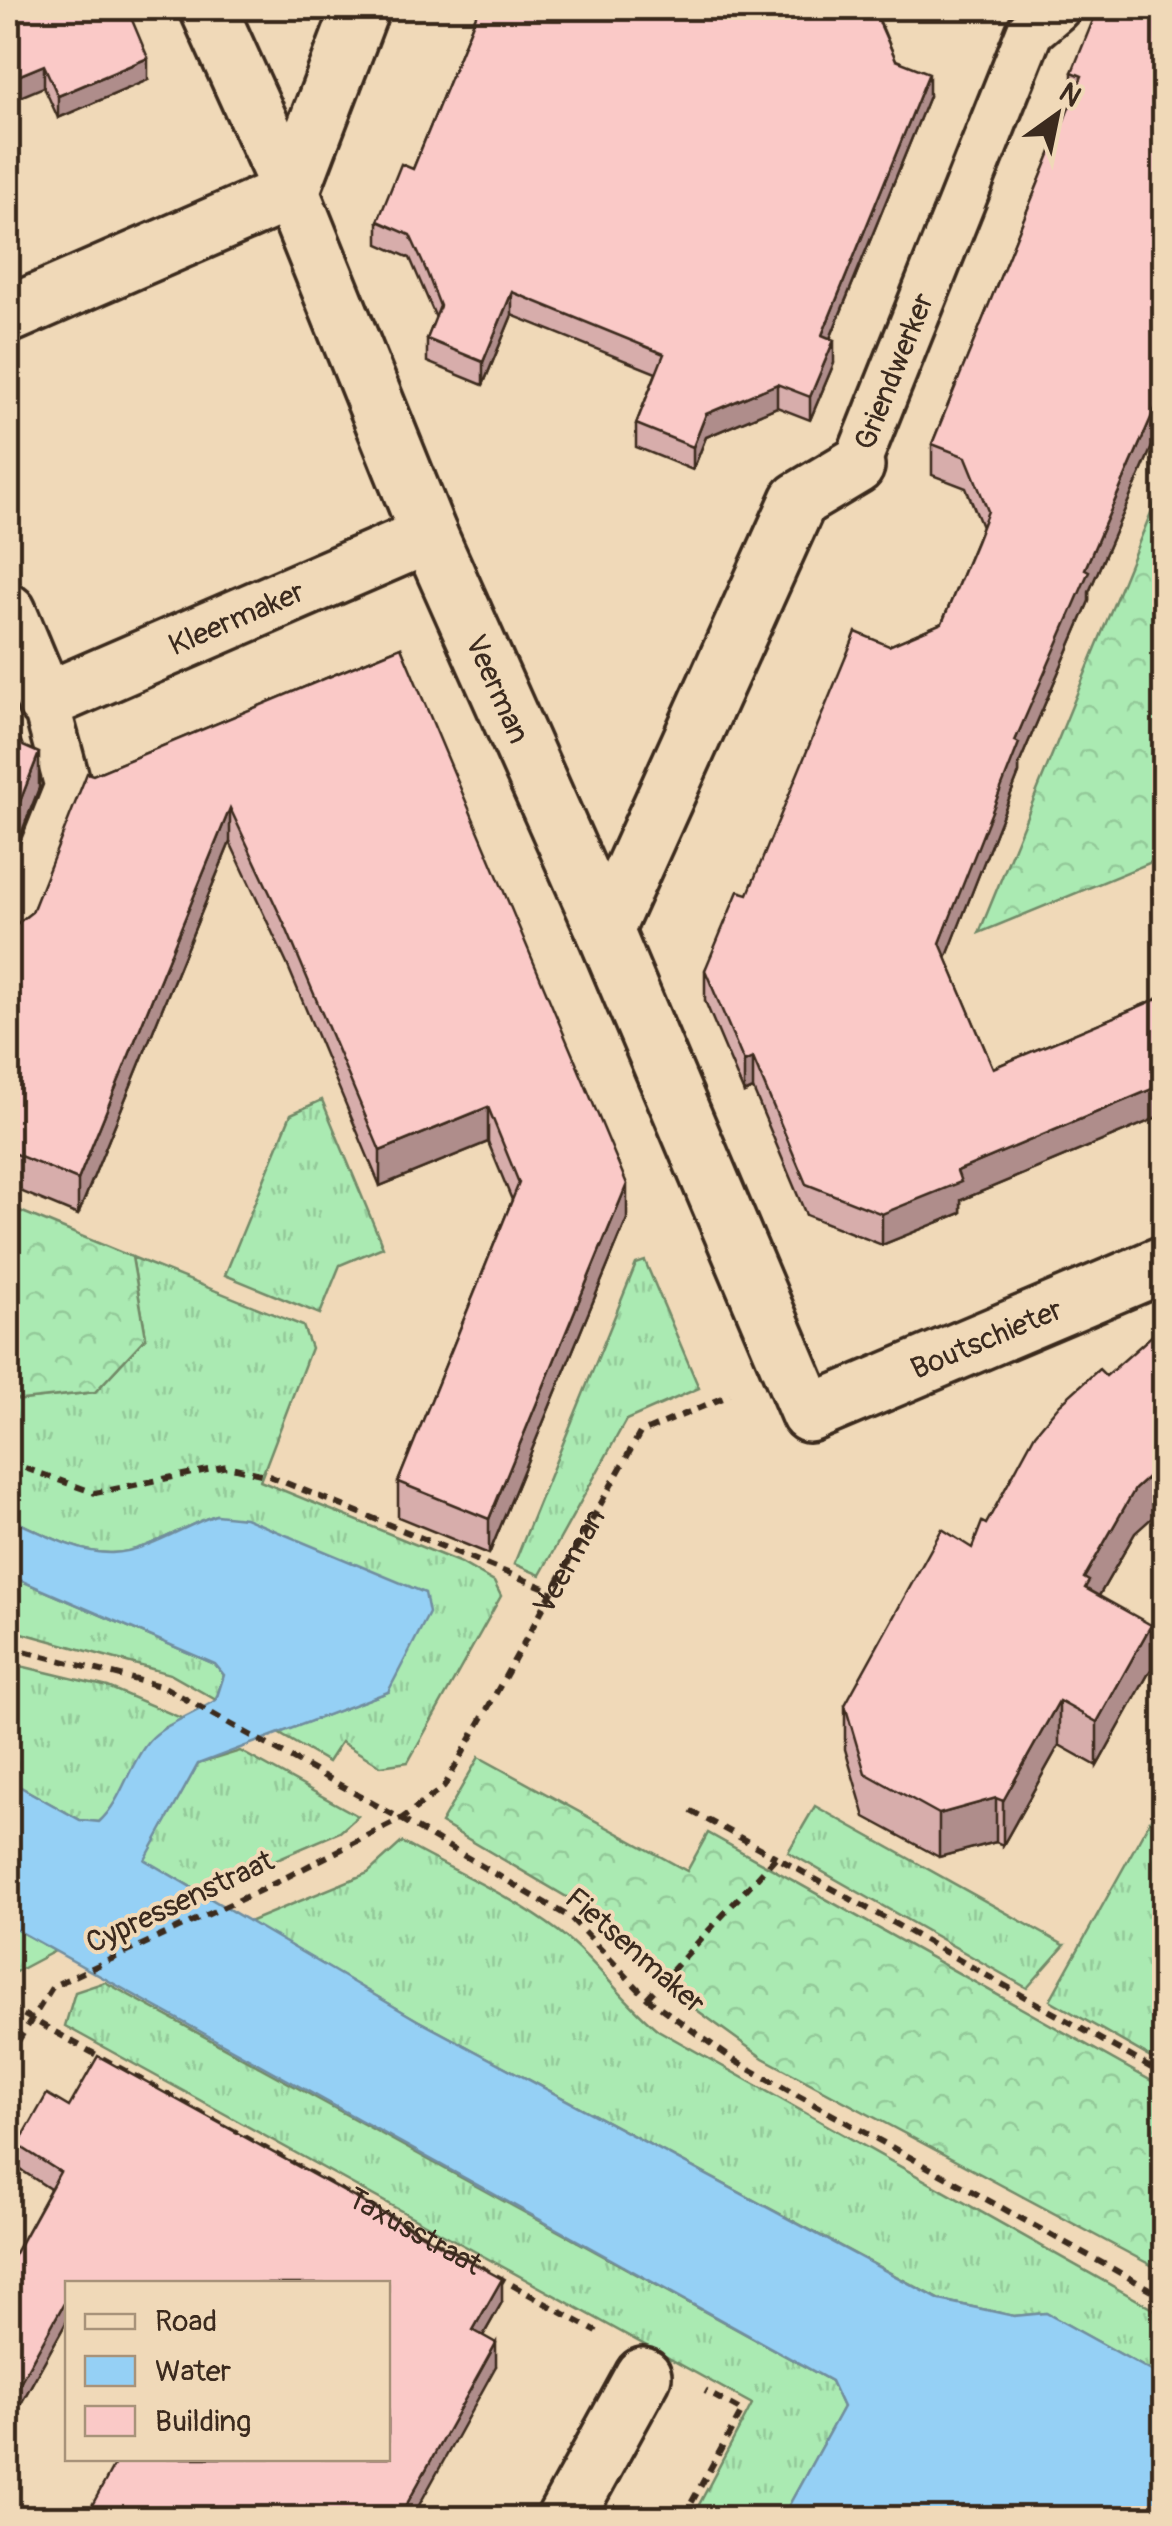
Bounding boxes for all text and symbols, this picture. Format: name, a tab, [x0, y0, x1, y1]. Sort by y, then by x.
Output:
north arrow	[1007, 65, 1107, 165]
text: N	[1052, 75, 1087, 115]
street label: Griendwerker	[846, 287, 942, 455]
street label: Kleermaker	[163, 573, 310, 664]
street label: Veerman	[457, 629, 538, 749]
street label: Boutschieter	[905, 1290, 1068, 1387]
street label: Veerman	[525, 1502, 613, 1620]
street label: Cypressenstraat	[80, 1842, 281, 1962]
street label: Fietsenmaker	[557, 1880, 713, 2022]
street label: Taxusstraat	[341, 2179, 489, 2284]
legend	[65, 2281, 390, 2461]
text: Road	[155, 2303, 217, 2340]
text: Water	[155, 2353, 232, 2390]
text: Building	[155, 2403, 251, 2440]

